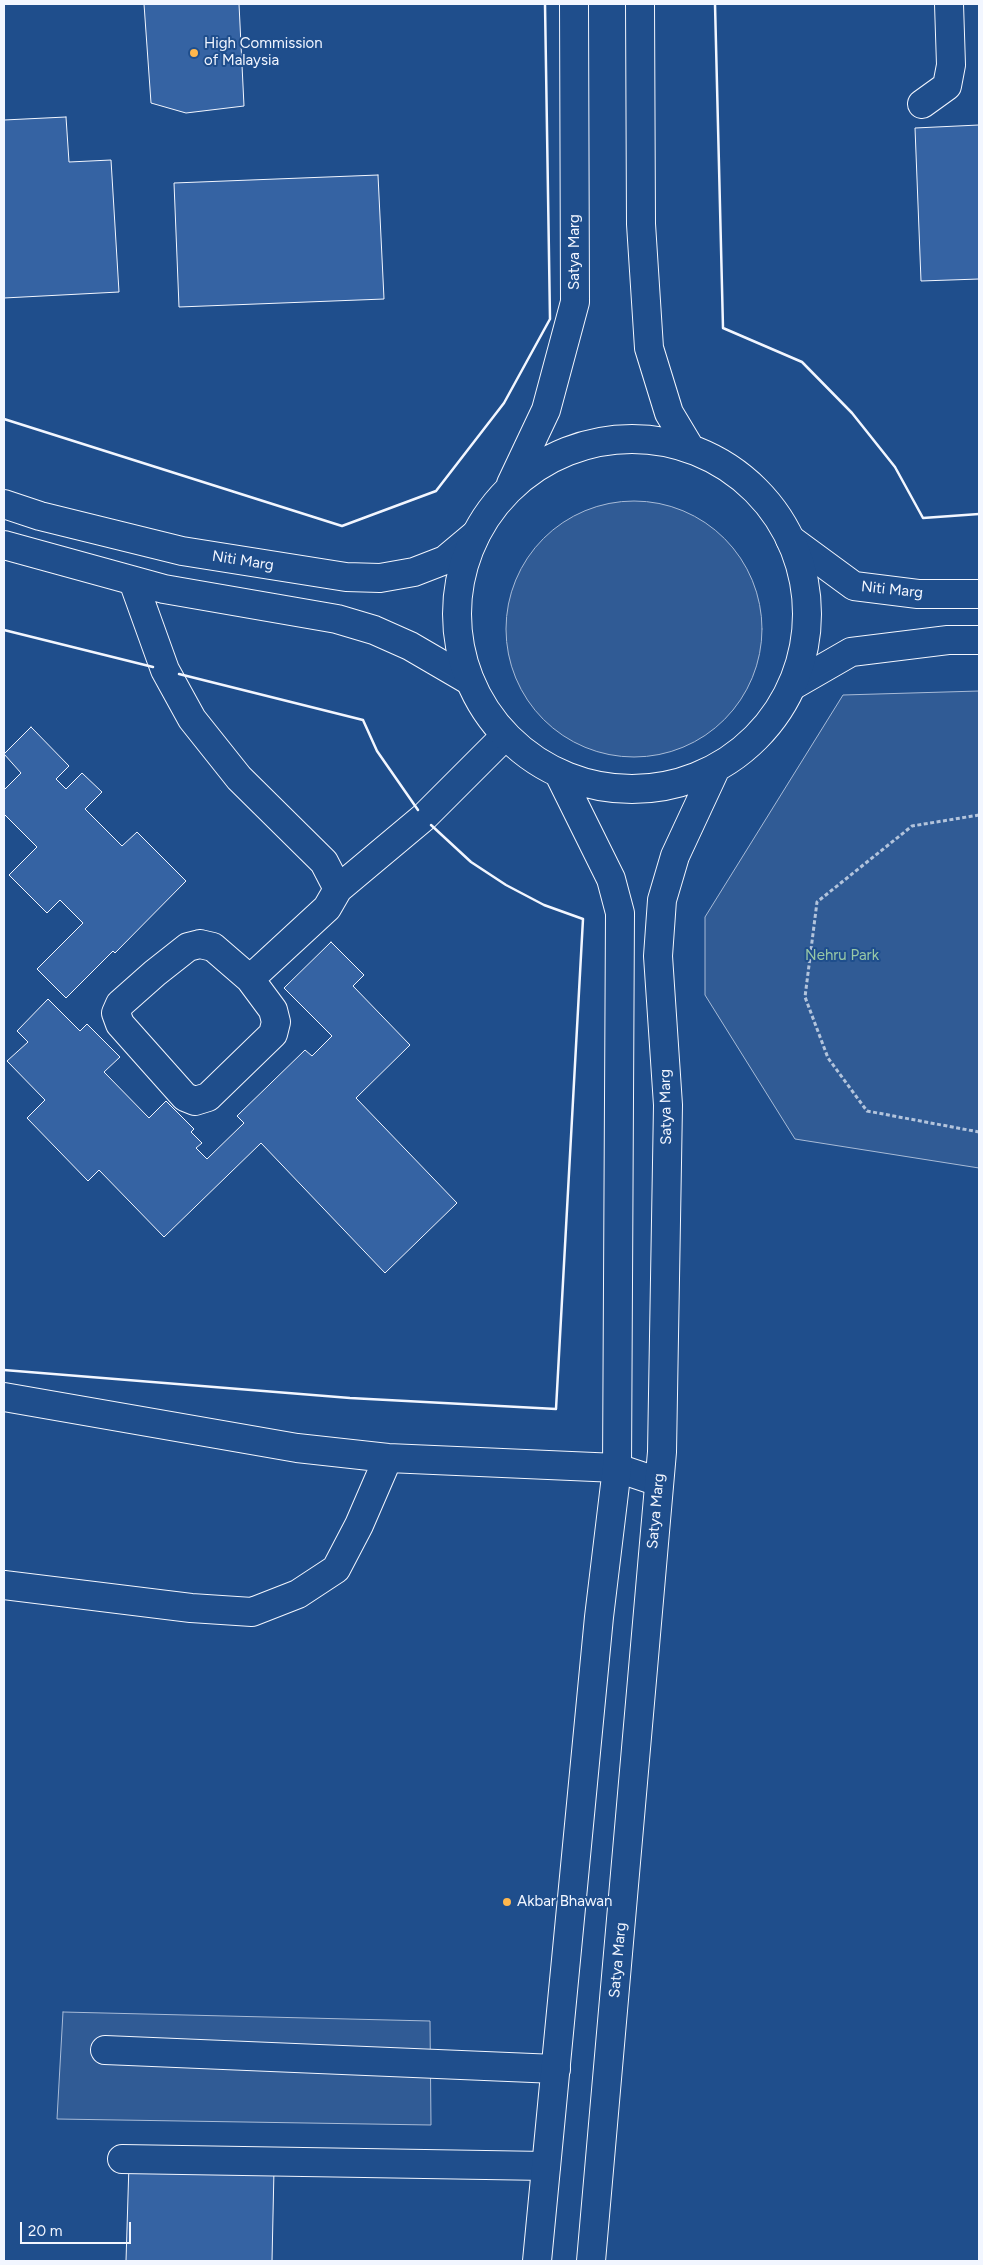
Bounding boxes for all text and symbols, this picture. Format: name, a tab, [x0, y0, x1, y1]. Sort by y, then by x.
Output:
place label: High Commission of Malaysia	[204, 35, 323, 70]
marker: High Commission of Malaysia	[188, 47, 200, 59]
street label: Satya Marg	[566, 214, 584, 290]
street label: Niti Marg	[211, 547, 275, 575]
street label: Niti Marg	[860, 578, 924, 602]
park label: Nehru Park	[805, 947, 879, 965]
street label: Satya Marg	[656, 1069, 676, 1145]
street label: Satya Marg	[644, 1472, 668, 1550]
place label: Akbar Bhawan	[517, 1893, 612, 1911]
marker: Akbar Bhawan	[501, 1896, 513, 1908]
street label: Satya Marg	[606, 1921, 630, 1999]
scale bar	[22, 2212, 134, 2244]
text: 20 m	[28, 2222, 62, 2240]

